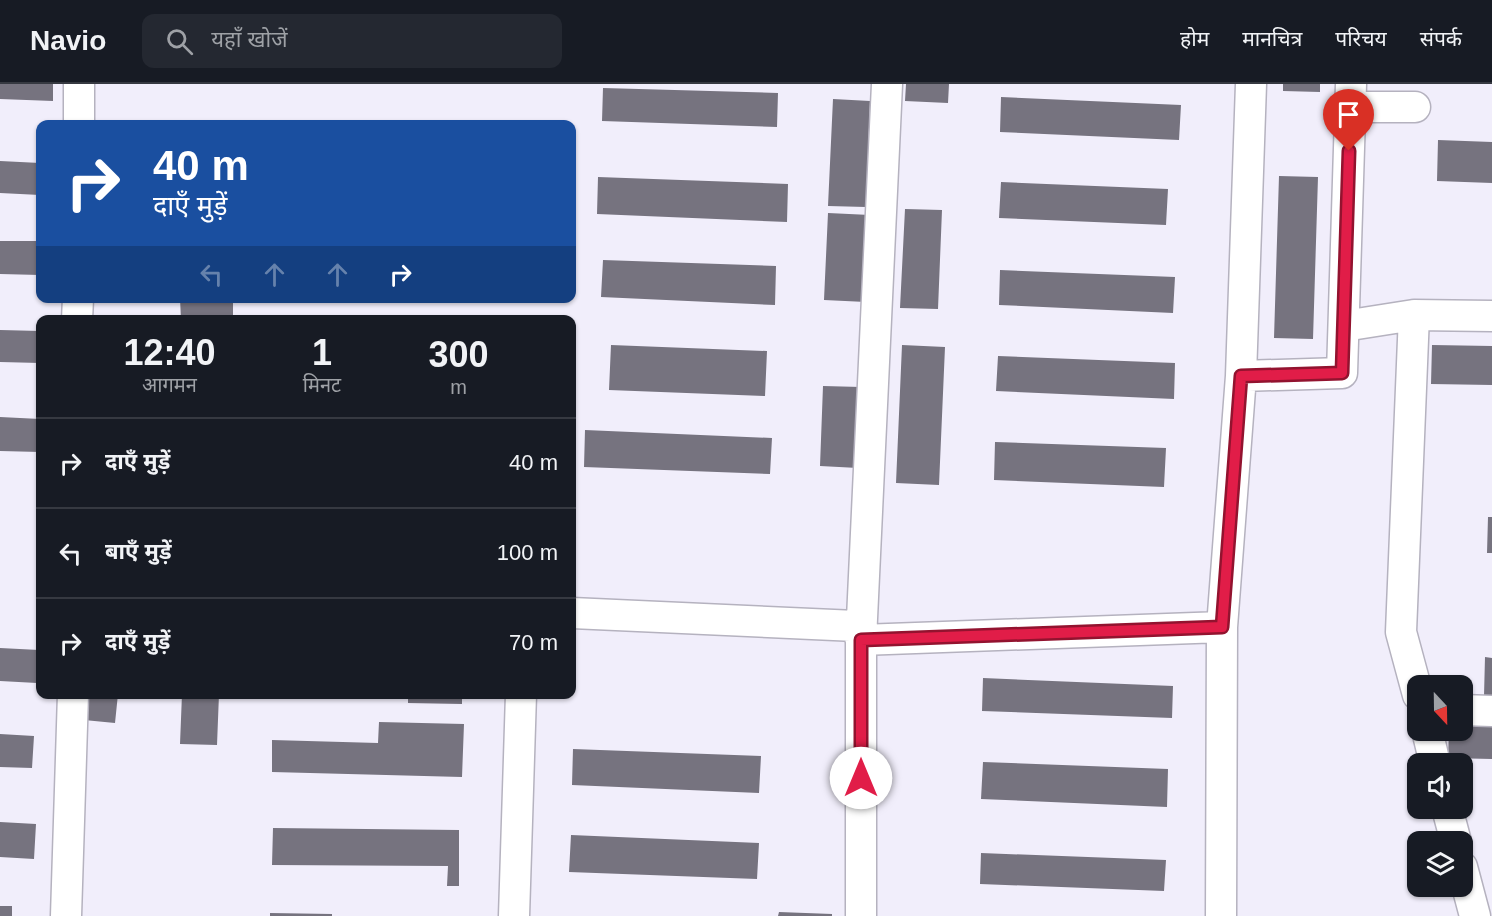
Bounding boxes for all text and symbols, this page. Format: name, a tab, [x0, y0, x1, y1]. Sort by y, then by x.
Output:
search box	[142, 14, 562, 68]
text: Navio	[30, 25, 106, 56]
icon: search	[163, 25, 196, 58]
text: यहाँ खोजें	[211, 27, 288, 52]
text: होम	[1180, 27, 1209, 50]
text: मानचित्र	[1242, 27, 1302, 50]
text: परिचय	[1335, 27, 1387, 50]
text: संपर्क	[1420, 27, 1462, 50]
pin	[1323, 89, 1374, 151]
icon: arrive	[1332, 98, 1365, 131]
text: 40 m	[153, 142, 249, 189]
icon: right	[54, 144, 132, 222]
text: दाएँ मुड़ें	[153, 191, 227, 221]
icon: left	[195, 258, 228, 291]
icon: ahead	[258, 258, 291, 291]
icon: ahead	[321, 258, 354, 291]
icon: right	[384, 258, 417, 291]
text: 12:40	[123, 332, 215, 373]
text: 1	[312, 332, 332, 373]
text: 300	[429, 334, 489, 375]
text: आगमन	[142, 374, 197, 396]
text: मिनट	[303, 374, 341, 396]
text: m	[450, 376, 467, 398]
icon: right	[54, 447, 87, 480]
text: दाएँ मुड़ें	[105, 449, 170, 474]
text: 40 m	[509, 450, 558, 475]
icon: left	[54, 537, 87, 570]
text: बाएँ मुड़ें	[105, 539, 171, 564]
text: 100 m	[497, 540, 558, 565]
icon: right	[54, 627, 87, 660]
text: दाएँ मुड़ें	[105, 629, 170, 654]
text: 70 m	[509, 630, 558, 655]
north arrow	[1407, 675, 1473, 741]
map controls	[1407, 675, 1473, 897]
position arrow	[829, 746, 893, 810]
button: sound	[1407, 753, 1473, 819]
button: layers	[1407, 831, 1473, 897]

